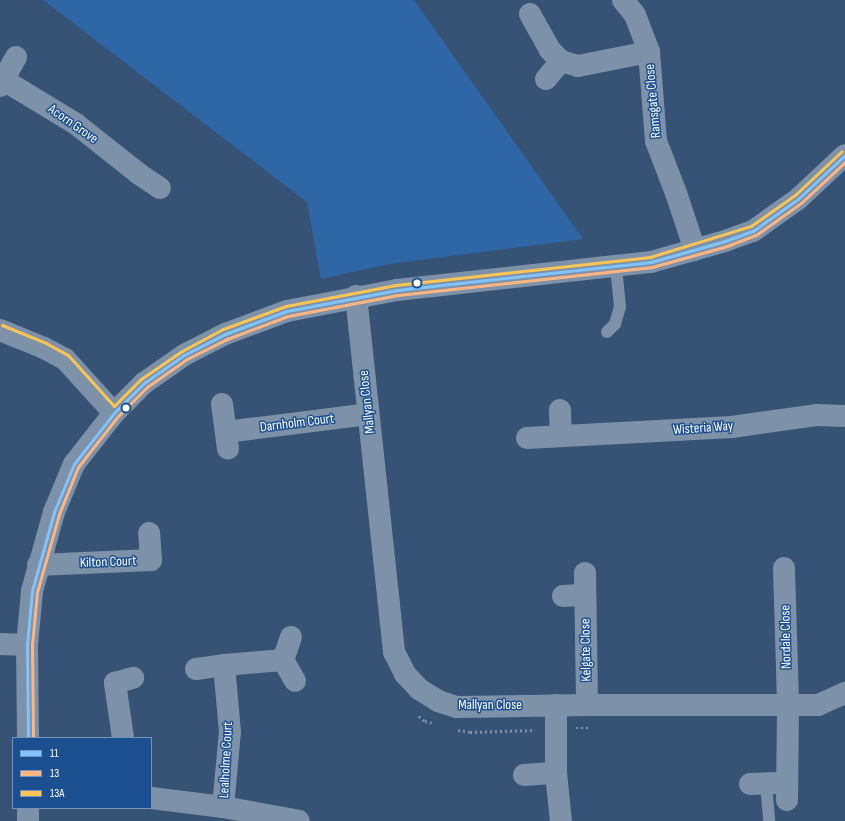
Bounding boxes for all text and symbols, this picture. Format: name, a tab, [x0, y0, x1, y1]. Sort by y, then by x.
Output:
street label: Ramsgate Close	[641, 63, 665, 139]
street label: Acorn Grove	[45, 101, 101, 147]
unlabelled marker	[412, 278, 422, 288]
street label: Mallyan Close	[355, 370, 379, 434]
unlabelled marker	[121, 403, 131, 413]
street label: Darnholm Court	[259, 410, 335, 436]
street label: Wisteria Way	[672, 418, 734, 438]
street label: Kilton Court	[79, 553, 137, 571]
street label: Nordale Close	[777, 605, 795, 669]
street label: Kelgate Close	[577, 618, 595, 682]
street label: Mallyan Close	[458, 697, 522, 713]
street label: Lealholme Court	[216, 721, 236, 799]
legend	[12, 737, 152, 809]
text: 11	[50, 746, 58, 761]
text: 13	[50, 766, 59, 781]
text: 13A	[50, 786, 64, 801]

